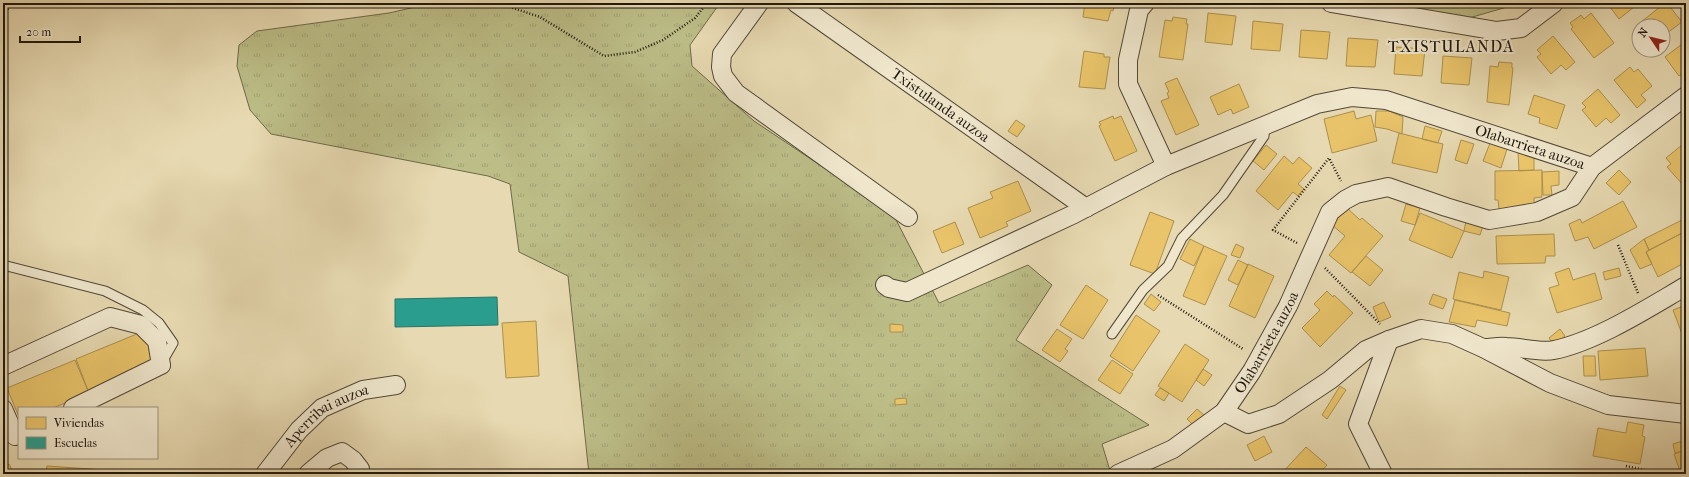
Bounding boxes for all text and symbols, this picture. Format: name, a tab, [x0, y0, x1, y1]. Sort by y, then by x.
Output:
scale bar	[20, 18, 80, 44]
north arrow	[1631, 18, 1671, 58]
text: 20 m	[26, 25, 51, 39]
text: N	[1635, 25, 1651, 40]
district label: TXISTULANDA	[1388, 37, 1514, 56]
street label: Txistulanda auzoa	[888, 64, 994, 147]
street label: Olabarrieta auzoa	[1473, 121, 1588, 173]
street label: Olabarrieta auzoa	[1230, 288, 1303, 397]
street label: Aperribai auzoa	[279, 380, 371, 452]
legend	[18, 407, 158, 459]
text: Viviendas	[53, 416, 105, 430]
text: Escuelas	[54, 436, 98, 450]

